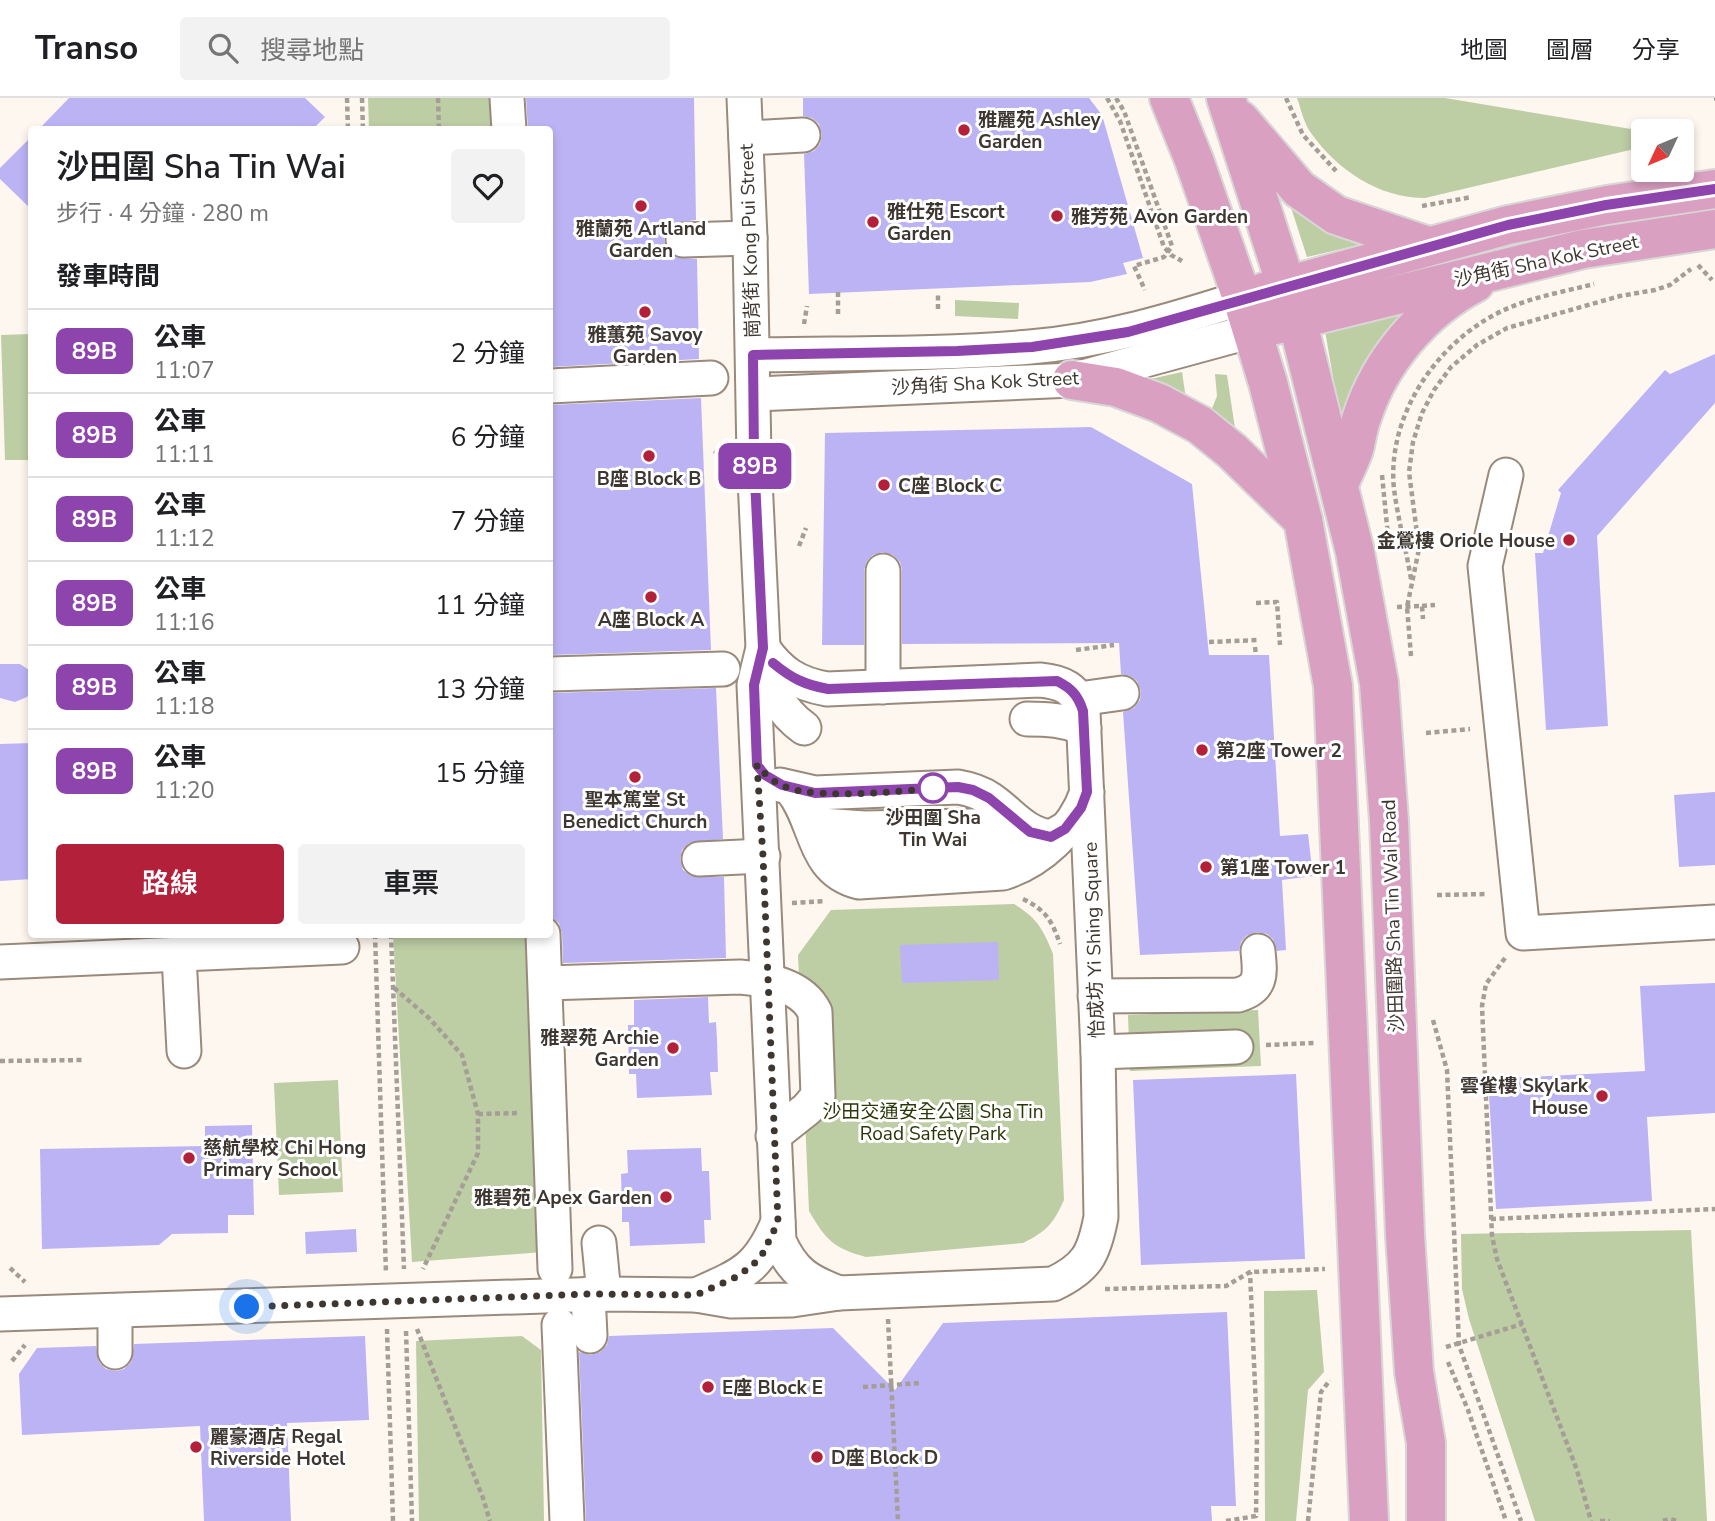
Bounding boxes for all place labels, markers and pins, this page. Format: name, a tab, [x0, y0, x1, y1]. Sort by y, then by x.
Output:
place label: 雅麗苑 Ashley Garden	[978, 107, 1102, 155]
marker: 雅麗苑 Ashley Garden	[956, 122, 972, 138]
marker: 雅蘭苑 Artland Garden	[633, 198, 649, 214]
place label: 雅仕苑 Escort Garden	[887, 199, 1005, 247]
place label: 雅芳苑 Avon Garden	[1071, 204, 1248, 230]
marker: 雅芳苑 Avon Garden	[1049, 208, 1065, 224]
marker: 雅仕苑 Escort Garden	[865, 214, 881, 230]
place label: 雅蘭苑 Artland Garden	[576, 216, 706, 264]
marker: 雅蕙苑 Savoy Garden	[637, 304, 653, 320]
place label: 雅蕙苑 Savoy Garden	[588, 322, 703, 370]
marker: B座 Block B	[641, 448, 657, 464]
place label: B座 Block B	[597, 466, 701, 492]
place label: C座 Block C	[898, 473, 1002, 499]
marker: C座 Block C	[876, 477, 892, 493]
place label: 金鶯樓 Oriole House	[1377, 528, 1555, 554]
marker: 金鶯樓 Oriole House	[1561, 532, 1577, 548]
marker: A座 Block A	[643, 589, 659, 605]
place label: A座 Block A	[598, 607, 705, 633]
place label: 第2座 Tower 2	[1216, 738, 1342, 764]
marker: 第2座 Tower 2	[1194, 742, 1210, 758]
marker: 聖本篤堂 St Benedict Church	[627, 769, 643, 785]
marker: 沙田圍 Sha Tin Wai	[918, 773, 948, 803]
place label: 聖本篤堂 St Benedict Church	[563, 787, 707, 835]
place label: 沙田圍 Sha Tin Wai	[885, 805, 981, 853]
place label: 第1座 Tower 1	[1220, 855, 1346, 881]
marker: 第1座 Tower 1	[1198, 859, 1214, 875]
place label: 雅翠苑 Archie Garden	[540, 1025, 659, 1073]
marker: 雅翠苑 Archie Garden	[665, 1040, 681, 1056]
place label: 雲雀樓 Skylark House	[1460, 1073, 1589, 1121]
marker: 雲雀樓 Skylark House	[1594, 1088, 1610, 1104]
place label: 慈航學校 Chi Hong Primary School	[203, 1135, 366, 1183]
marker: 慈航學校 Chi Hong Primary School	[181, 1150, 197, 1166]
place label: 雅碧苑 Apex Garden	[474, 1185, 652, 1211]
marker: 雅碧苑 Apex Garden	[658, 1189, 674, 1205]
place label: E座 Block E	[722, 1375, 823, 1401]
marker: E座 Block E	[700, 1379, 716, 1395]
place label: 麗豪酒店 Regal Riverside Hotel	[210, 1424, 345, 1472]
marker: 麗豪酒店 Regal Riverside Hotel	[188, 1439, 204, 1455]
place label: D座 Block D	[831, 1445, 938, 1471]
marker: D座 Block D	[809, 1449, 825, 1465]

